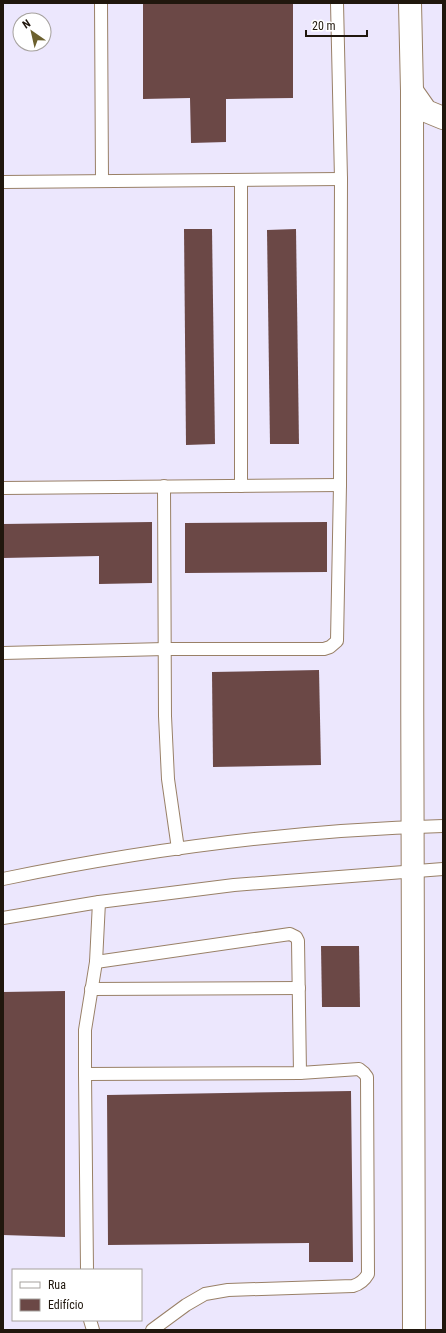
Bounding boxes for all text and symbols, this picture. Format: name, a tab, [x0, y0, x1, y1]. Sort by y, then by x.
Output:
north arrow	[12, 12, 52, 52]
scale bar	[306, 12, 367, 38]
text: N	[20, 17, 33, 31]
text: 20 m	[312, 19, 336, 33]
legend	[12, 1269, 142, 1321]
text: Rua	[48, 1278, 66, 1292]
text: Edifício	[48, 1298, 84, 1312]

